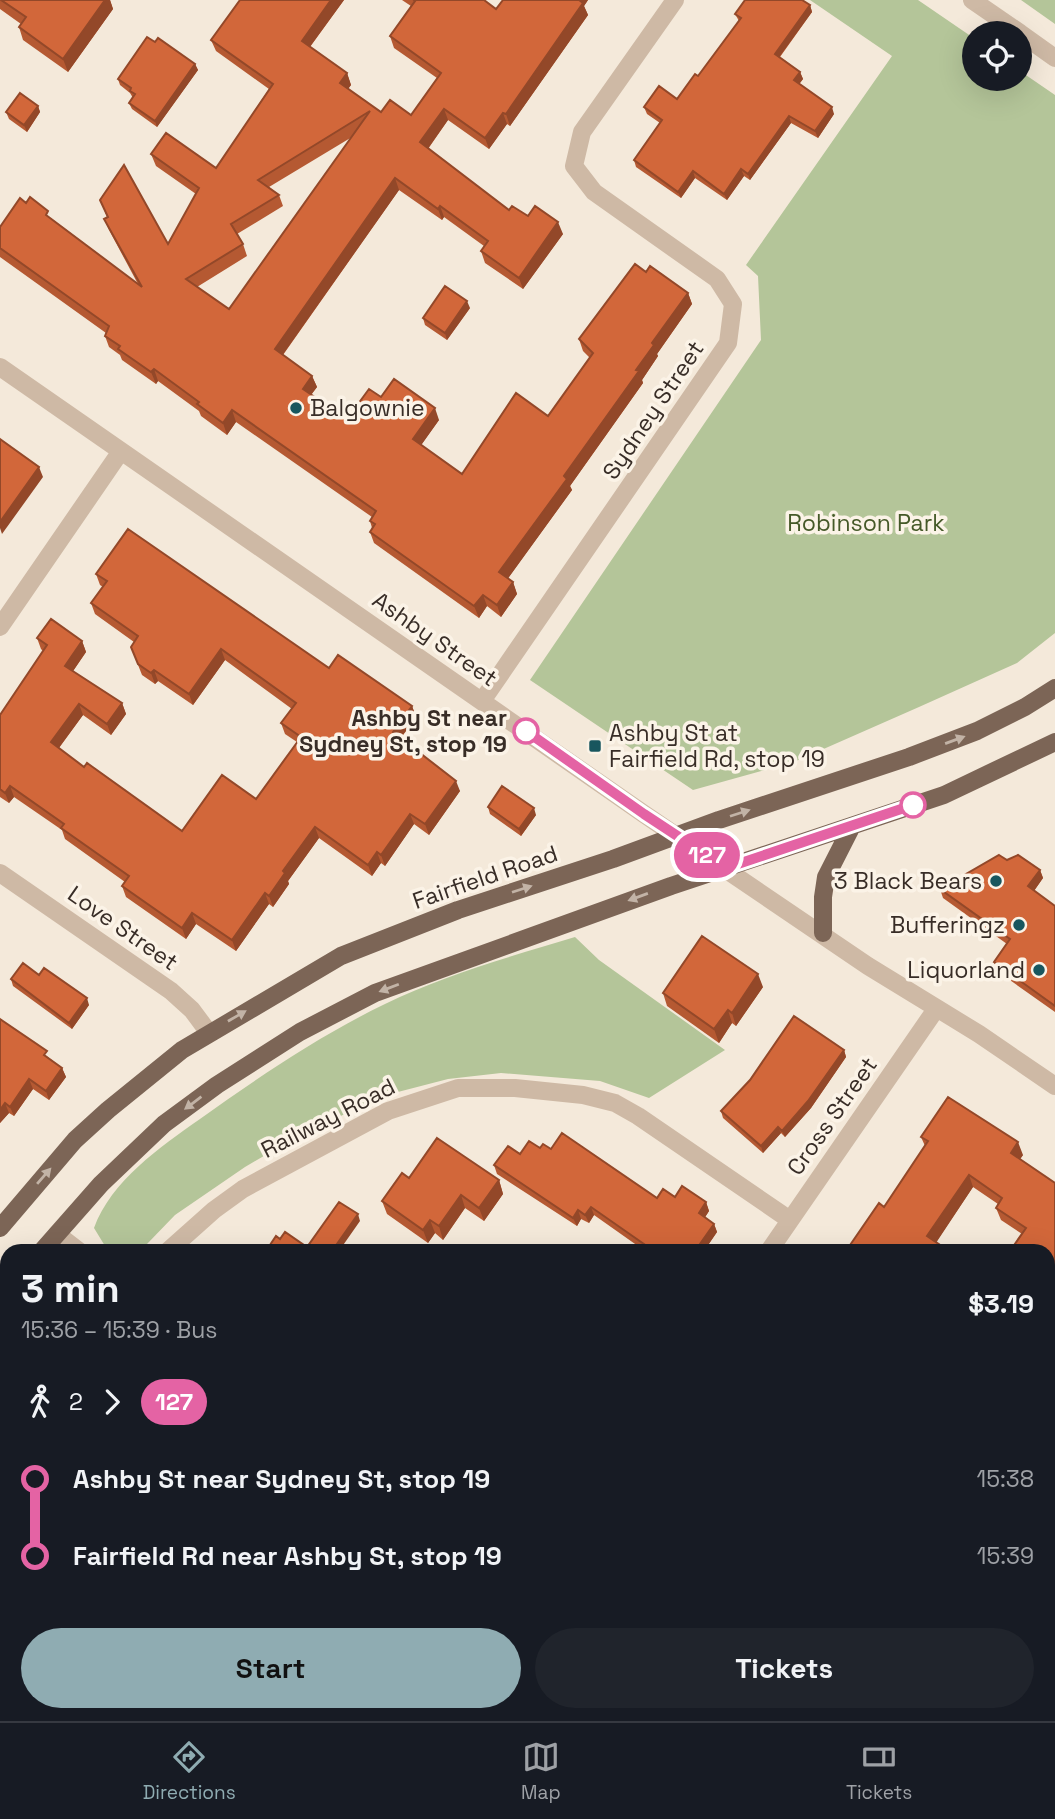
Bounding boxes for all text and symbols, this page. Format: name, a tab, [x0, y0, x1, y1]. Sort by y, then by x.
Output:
map controls	[962, 21, 1032, 91]
button: locate	[962, 21, 1032, 91]
street label: Sydney Street	[596, 335, 710, 485]
place label: Balgownie	[310, 393, 425, 423]
marker: Balgownie	[288, 400, 304, 416]
park label: Robinson Park	[787, 508, 945, 538]
street label: Ashby Street	[367, 585, 503, 693]
place label: Ashby St near Sydney St, stop 19	[299, 703, 507, 759]
marker: Ashby St near Sydney St, stop 19	[513, 718, 539, 744]
place label: Ashby St at Fairfield Rd, stop 19	[609, 718, 825, 774]
one-way arrow	[945, 734, 966, 745]
marker: Ashby St at Fairfield Rd, stop 19	[587, 738, 603, 754]
unlabelled marker	[900, 792, 926, 818]
one-way arrow	[730, 807, 751, 817]
line badge: 127	[667, 832, 747, 878]
street label: Fairfield Road	[409, 838, 561, 916]
text: 127	[688, 839, 726, 870]
place label: 3 Black Bears	[834, 866, 982, 896]
marker: 3 Black Bears	[988, 873, 1004, 889]
street label: Love Street	[62, 879, 184, 977]
one-way arrow	[512, 883, 533, 894]
one-way arrow	[628, 892, 649, 903]
place label: Bufferingz	[890, 910, 1005, 940]
marker: Bufferingz	[1011, 917, 1027, 933]
place label: Liquorland	[907, 955, 1025, 985]
marker: Liquorland	[1031, 962, 1047, 978]
one-way arrow	[378, 982, 399, 993]
one-way arrow	[228, 1010, 247, 1022]
street label: Cross Street	[780, 1051, 884, 1181]
street label: Railway Road	[256, 1071, 400, 1165]
one-way arrow	[184, 1096, 202, 1110]
one-way arrow	[36, 1168, 51, 1185]
text: 3 min	[21, 1265, 120, 1313]
text: $3.19	[968, 1287, 1034, 1321]
text: 15:36 – 15:39 · Bus	[21, 1315, 217, 1345]
icon: walk	[21, 1383, 59, 1421]
icon: forward	[93, 1383, 131, 1421]
text: 127	[155, 1386, 193, 1417]
text: 2	[69, 1387, 83, 1417]
text: Ashby St near Sydney St, stop 19	[73, 1462, 490, 1496]
text: 15:38	[977, 1464, 1034, 1494]
text: Fairfield Rd near Ashby St, stop 19	[73, 1539, 502, 1573]
text: 15:39	[977, 1541, 1034, 1571]
button: Start	[21, 1628, 521, 1708]
button: Tickets	[535, 1628, 1034, 1708]
tab: Directions	[143, 1738, 236, 1805]
tab: Map	[521, 1738, 561, 1805]
tab: Tickets	[846, 1738, 912, 1805]

